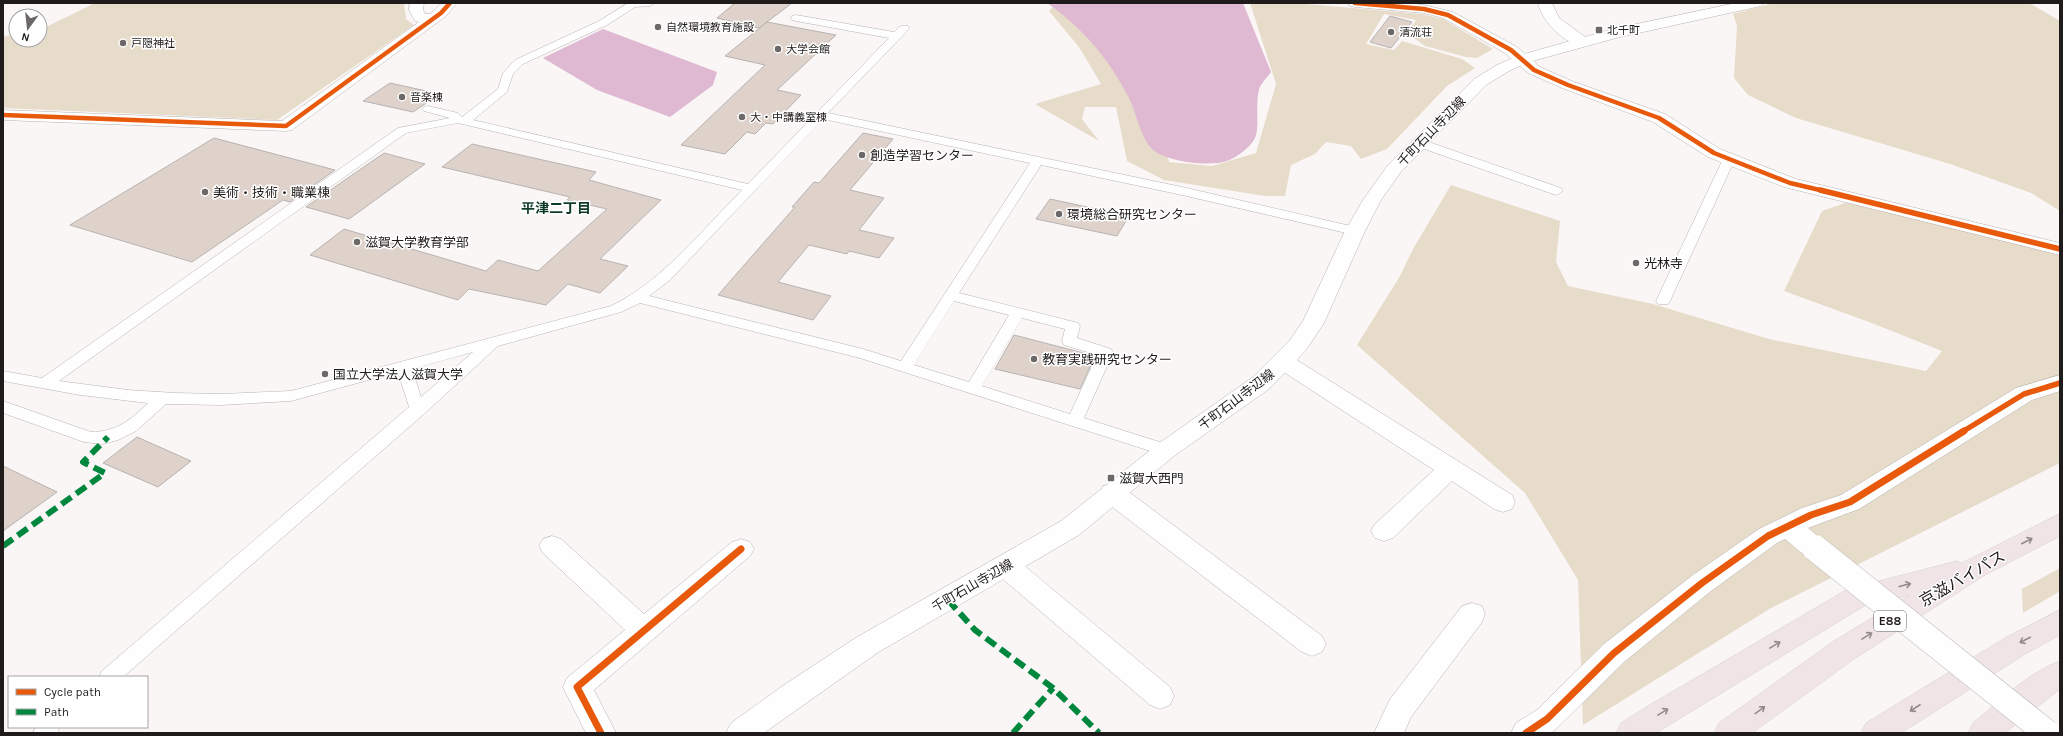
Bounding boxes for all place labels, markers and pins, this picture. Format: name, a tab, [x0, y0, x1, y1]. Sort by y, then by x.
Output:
place label: 自然環境教育施設	[666, 21, 754, 34]
marker: 自然環境教育施設	[653, 22, 663, 32]
place label: 北千町	[1607, 24, 1640, 37]
marker: 北千町	[1594, 25, 1604, 35]
place label: 清流荘	[1399, 26, 1432, 39]
marker: 清流荘	[1386, 27, 1396, 37]
place label: 戸隠神社	[131, 37, 175, 50]
marker: 戸隠神社	[118, 38, 128, 48]
place label: 大学会館	[786, 43, 830, 56]
marker: 大学会館	[773, 44, 783, 54]
place label: 音楽棟	[410, 91, 443, 104]
marker: 音楽棟	[397, 92, 407, 102]
place label: 大・中講義室棟	[750, 111, 827, 124]
marker: 大・中講義室棟	[737, 112, 747, 122]
place label: 創造学習センター	[870, 148, 974, 163]
marker: 創造学習センター	[857, 150, 867, 160]
place label: 美術・技術・職業棟	[213, 185, 330, 200]
marker: 美術・技術・職業棟	[200, 187, 210, 197]
place label: 環境総合研究センター	[1067, 207, 1197, 222]
marker: 環境総合研究センター	[1054, 209, 1064, 219]
place label: 滋賀大学教育学部	[365, 235, 469, 250]
marker: 滋賀大学教育学部	[352, 237, 362, 247]
place label: 光林寺	[1644, 256, 1683, 271]
marker: 光林寺	[1631, 258, 1641, 268]
place label: 教育実践研究センター	[1042, 352, 1172, 367]
marker: 教育実践研究センター	[1029, 354, 1039, 364]
place label: 国立大学法人滋賀大学	[333, 367, 463, 382]
marker: 国立大学法人滋賀大学	[320, 369, 330, 379]
place label: 滋賀大西門	[1119, 471, 1184, 486]
marker: 滋賀大西門	[1106, 473, 1116, 483]

